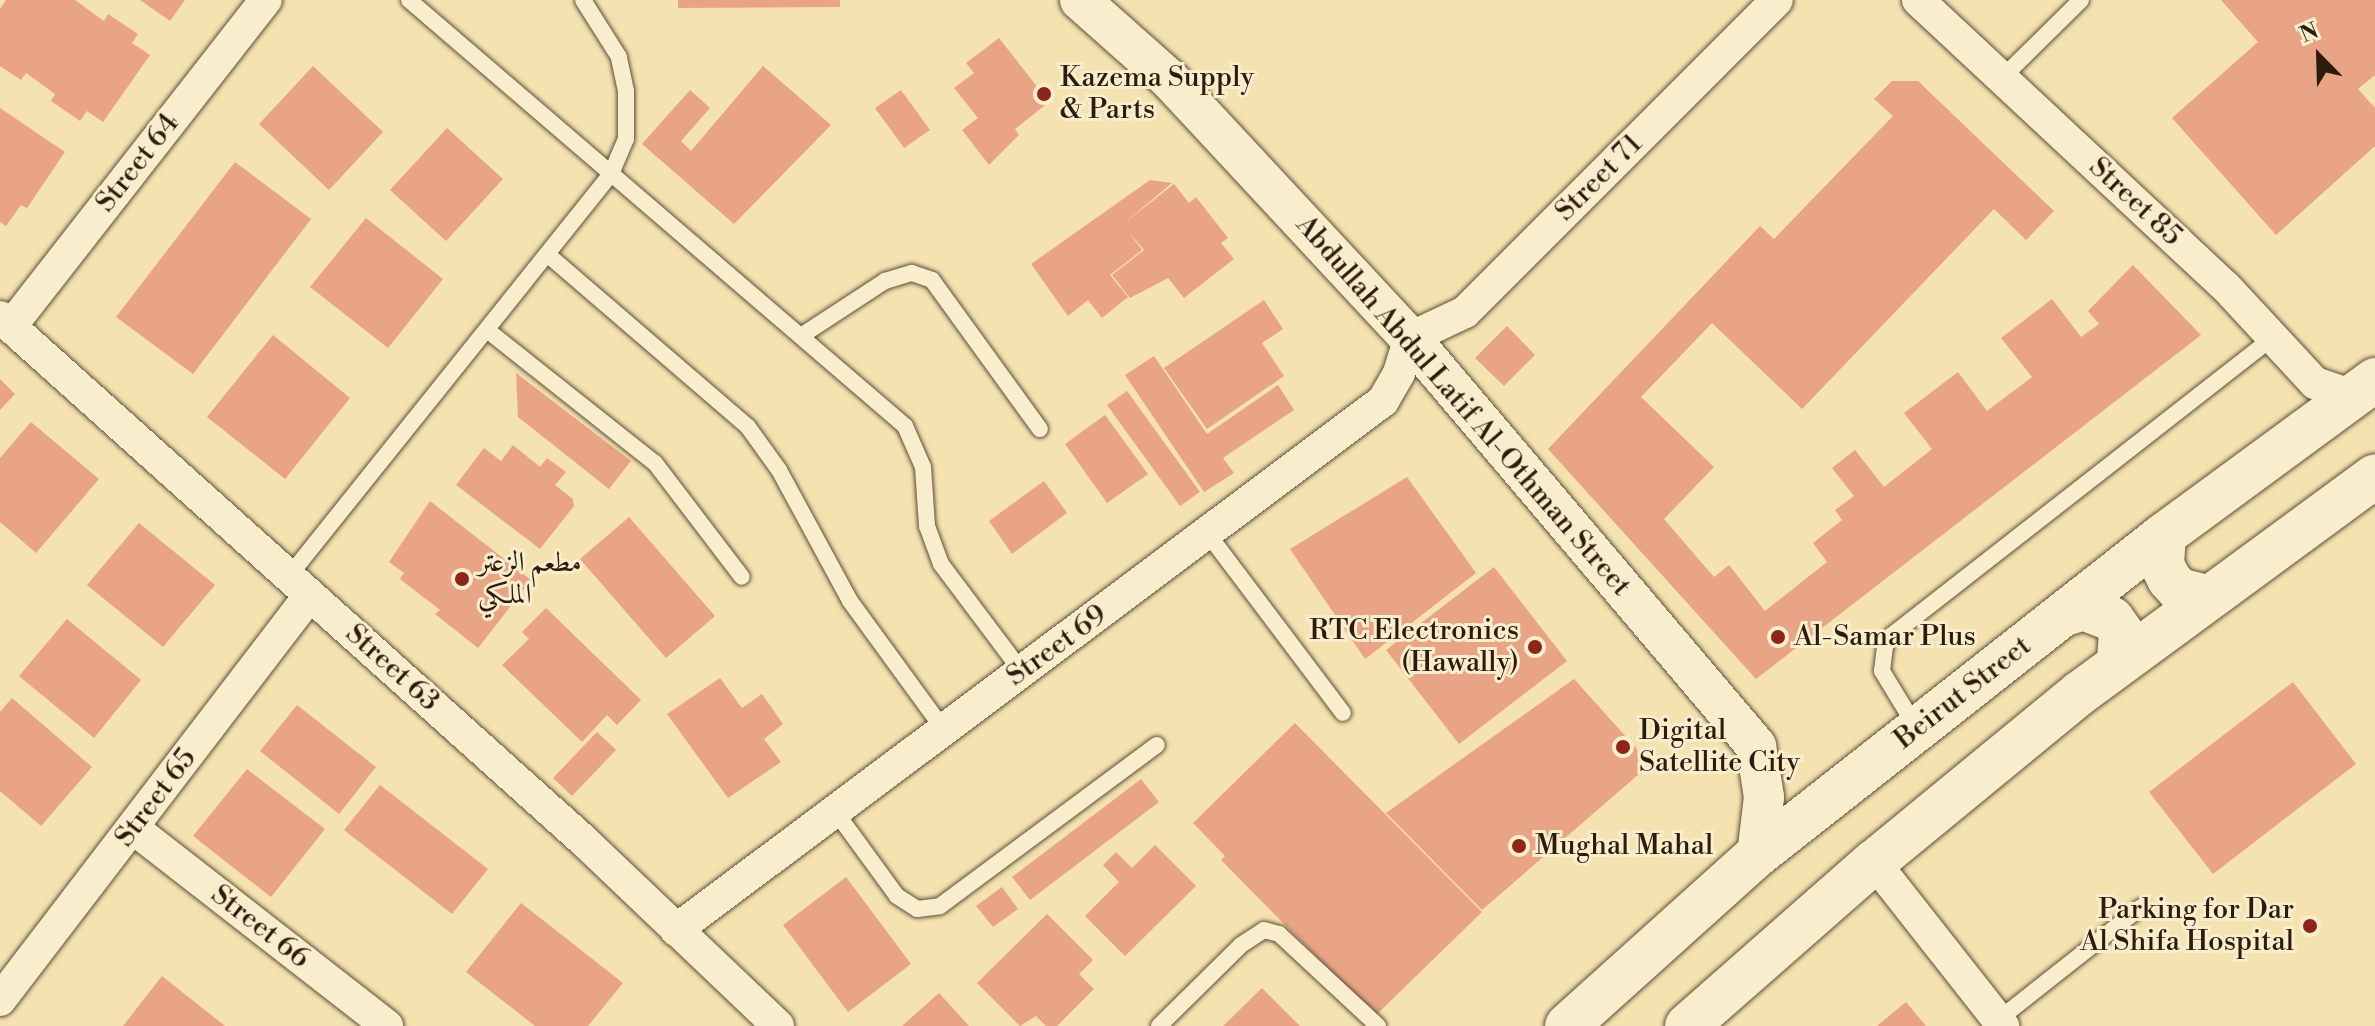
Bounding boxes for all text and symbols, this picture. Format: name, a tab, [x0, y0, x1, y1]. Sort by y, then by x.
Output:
north arrow	[2279, 16, 2359, 96]
text: N	[2296, 18, 2323, 49]
place label: Kazema Supply & Parts	[1060, 61, 1254, 127]
marker: Kazema Supply & Parts	[1035, 85, 1053, 103]
street label: Street 64	[89, 107, 187, 219]
street label: Street 71	[1549, 128, 1649, 228]
street label: Street 85	[2082, 151, 2188, 253]
street label: Abdullah Abdul Latif Al-Othman Street	[1288, 209, 1638, 603]
place label: مطعم الزعتر الملكي	[478, 546, 582, 612]
marker: مطعم الزعتر الملكي	[453, 570, 471, 588]
street label: Street 69	[1000, 598, 1114, 694]
place label: RTC Electronics (Hawally)	[1309, 614, 1519, 680]
street label: Street 63	[338, 617, 446, 719]
place label: Al-Samar Plus	[1794, 620, 1976, 654]
marker: Al-Samar Plus	[1769, 628, 1787, 646]
street label: Beirut Street	[1888, 629, 2038, 757]
marker: RTC Electronics (Hawally)	[1526, 638, 1544, 656]
place label: Digital Satellite City	[1639, 714, 1800, 780]
marker: Digital Satellite City	[1614, 738, 1632, 756]
street label: Street 65	[108, 742, 204, 854]
place label: Mughal Mahal	[1535, 829, 1713, 863]
marker: Mughal Mahal	[1510, 837, 1528, 855]
street label: Street 66	[204, 878, 316, 976]
place label: Parking for Dar Al Shifa Hospital	[2080, 893, 2294, 959]
marker: Parking for Dar Al Shifa Hospital	[2301, 917, 2319, 935]

